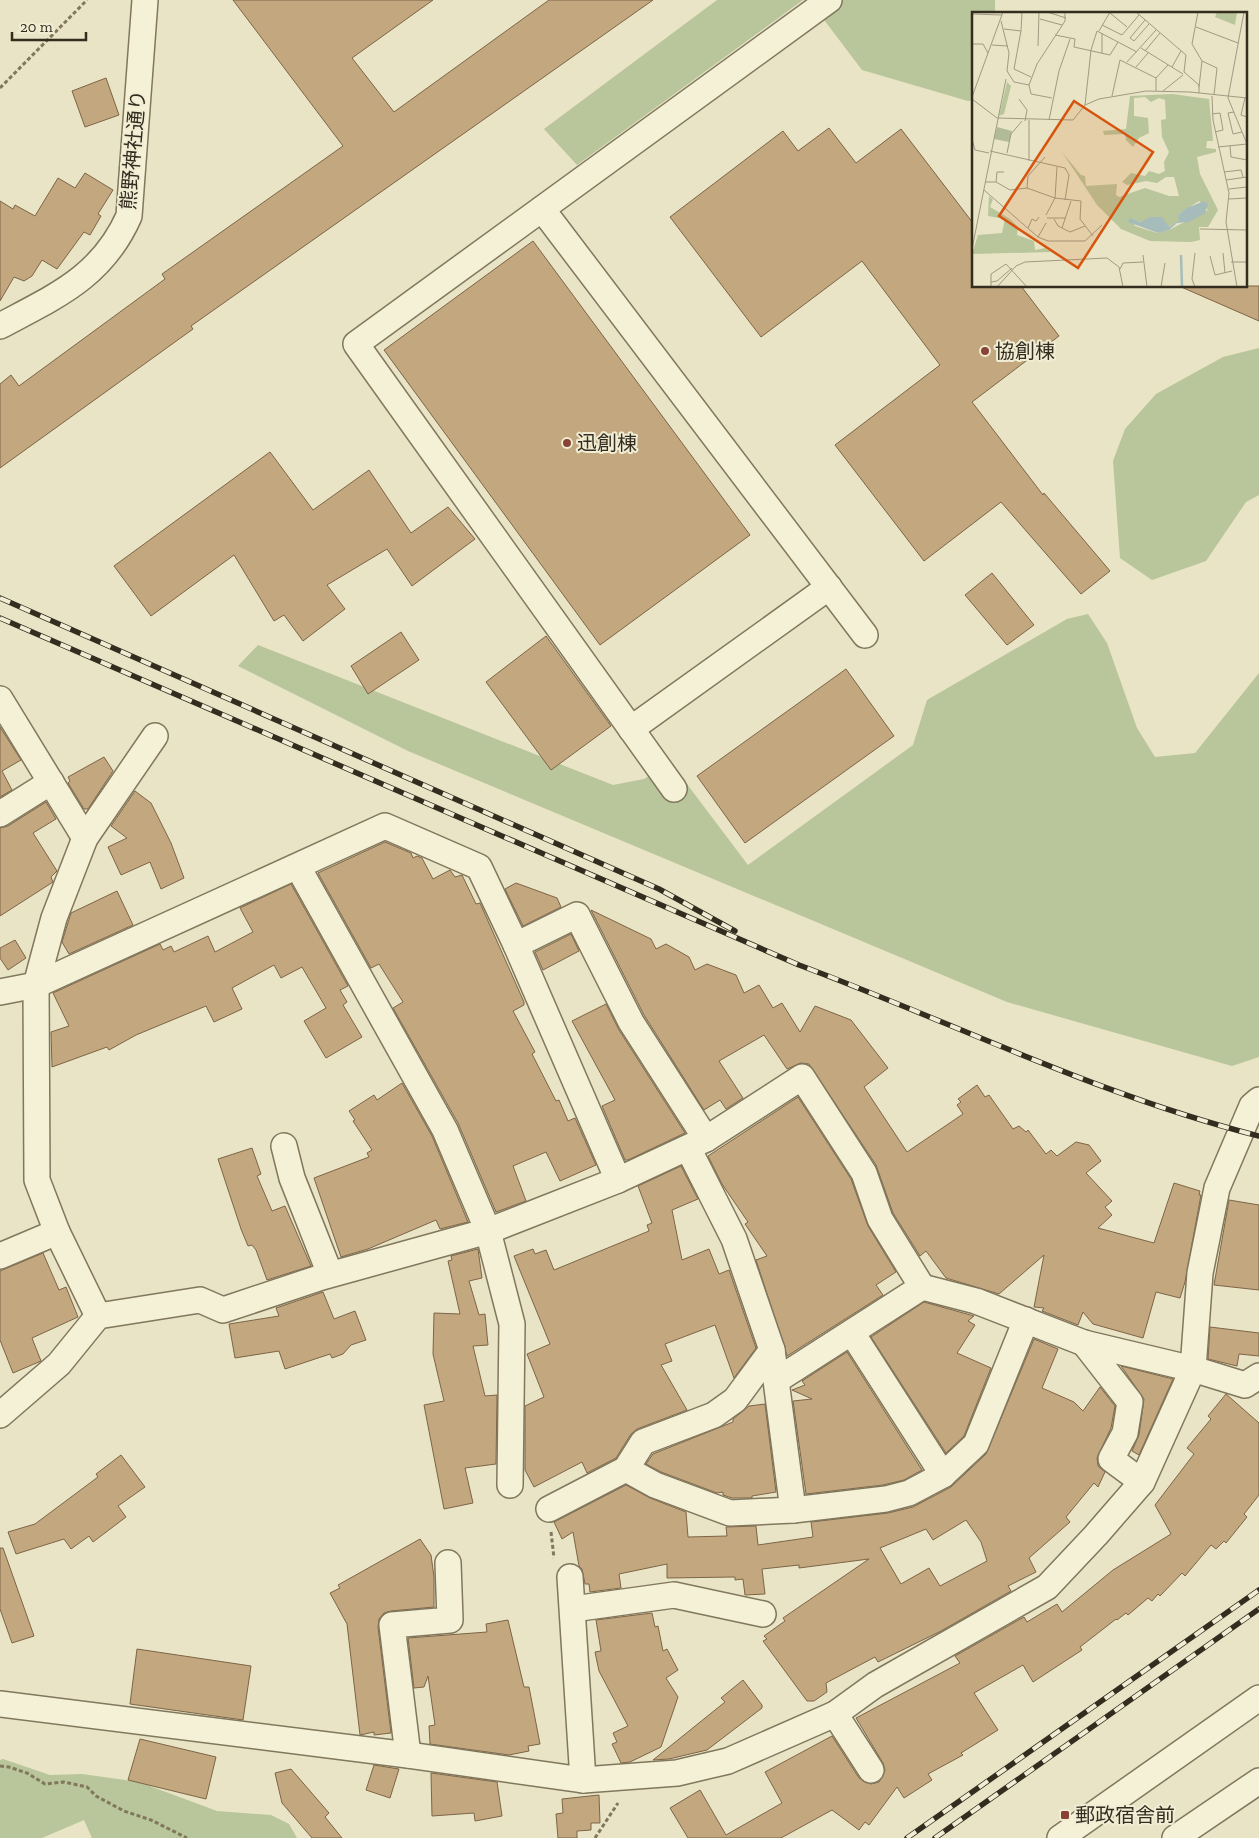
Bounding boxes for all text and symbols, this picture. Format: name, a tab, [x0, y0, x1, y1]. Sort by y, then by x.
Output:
scale bar	[12, 10, 86, 42]
inset map	[972, 12, 1246, 288]
text: 20 m	[20, 18, 53, 36]
street label: 熊野神社通り	[116, 89, 150, 211]
place label: 協創棟	[995, 339, 1055, 363]
marker: 協創棟	[979, 345, 991, 357]
place label: 迅創棟	[577, 431, 637, 455]
marker: 迅創棟	[561, 437, 573, 449]
place label: 郵政宿舎前	[1075, 1803, 1175, 1827]
marker: 郵政宿舎前	[1059, 1809, 1071, 1821]

